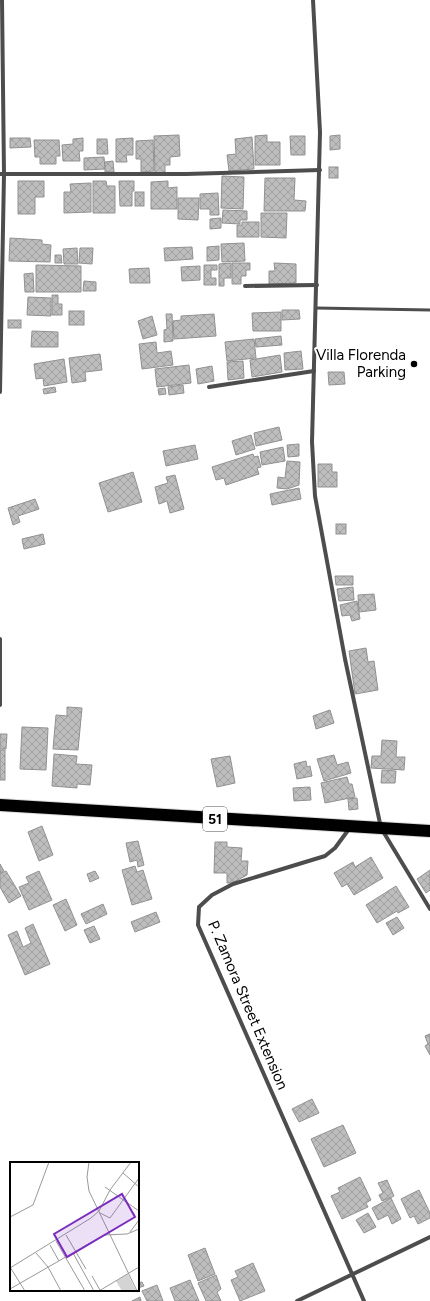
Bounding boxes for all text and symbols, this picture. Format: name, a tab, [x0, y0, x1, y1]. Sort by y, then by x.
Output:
place label: Villa Florenda Parking	[316, 346, 406, 381]
marker: Villa Florenda Parking	[409, 359, 419, 369]
road number: 51	[203, 807, 227, 831]
street label: P. Zamora Street Extension	[204, 918, 292, 1092]
inset map	[10, 1162, 139, 1291]

